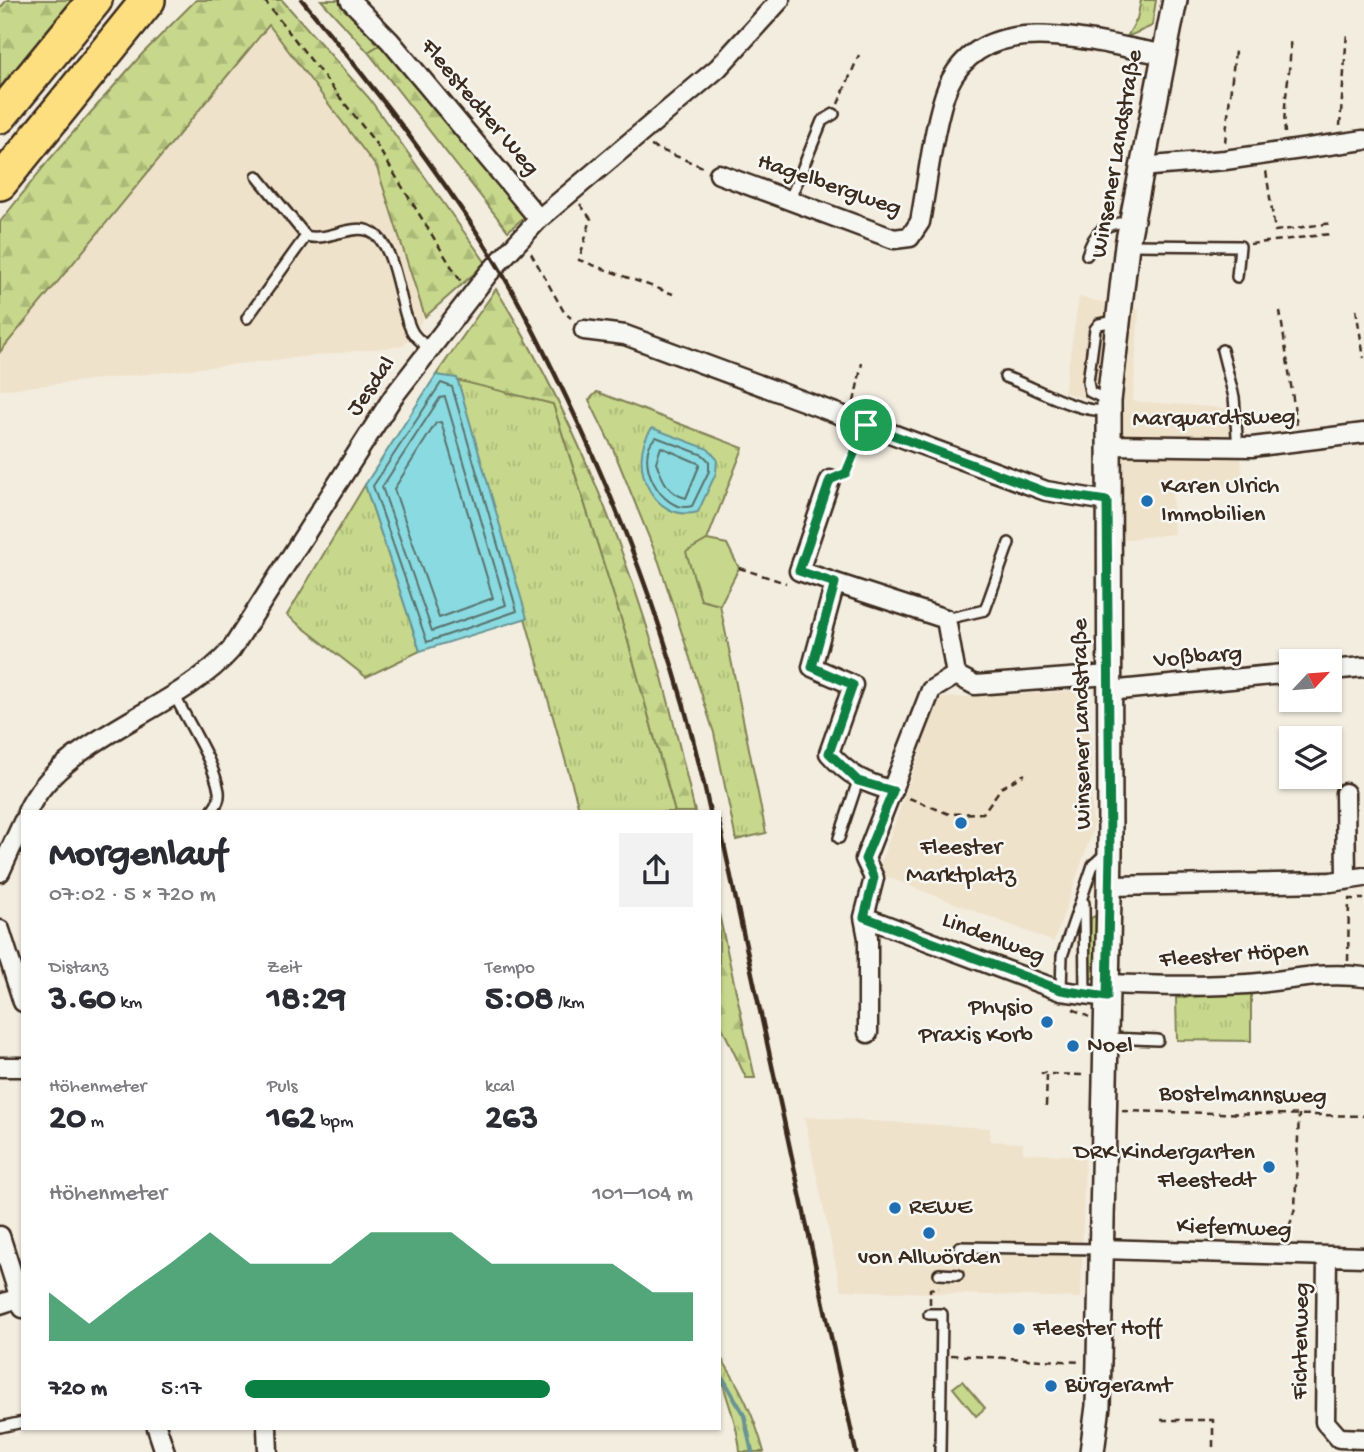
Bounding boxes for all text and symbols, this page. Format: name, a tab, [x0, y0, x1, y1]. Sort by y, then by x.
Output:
street label: Fleestedter Weg	[413, 33, 545, 183]
street label: Winsener Landstraße	[1085, 47, 1151, 261]
street label: Hagelbergweg	[753, 148, 905, 224]
street label: Jesdal	[341, 351, 403, 423]
pin	[836, 395, 896, 455]
street label: Marquardtsweg	[1132, 403, 1296, 435]
icon: arrive	[847, 406, 885, 444]
place label: Karen Ulrich Immobilien	[1161, 473, 1280, 530]
marker: Karen Ulrich Immobilien	[1139, 493, 1155, 509]
street label: Winsener Landstraße	[1067, 618, 1099, 830]
street label: Voßbarg	[1152, 640, 1243, 676]
north arrow	[1279, 649, 1342, 712]
map controls	[1279, 649, 1342, 789]
button: layers	[1279, 726, 1342, 789]
marker: Fleester Marktplatz	[953, 815, 969, 831]
button: share	[619, 833, 693, 907]
text: Morgenlauf	[49, 834, 227, 878]
place label: Fleester Marktplatz	[906, 834, 1017, 891]
text: 07:02 · 5 × 720 m	[49, 882, 216, 909]
street label: Lindenweg	[937, 906, 1049, 972]
street label: Fleester Höpen	[1158, 936, 1310, 976]
text: Distanz	[49, 957, 108, 980]
text: Zeit	[267, 957, 301, 980]
text: Tempo	[485, 957, 535, 980]
text: 3.60	[49, 980, 116, 1021]
text: 18:29	[267, 980, 346, 1021]
text: 5:08	[485, 980, 553, 1021]
text: km	[116, 992, 142, 1015]
text: /km	[553, 992, 584, 1015]
place label: Physio Praxis Korb	[918, 994, 1033, 1051]
marker: Physio Praxis Korb	[1039, 1014, 1055, 1030]
place label: Noel	[1087, 1032, 1133, 1061]
marker: Noel	[1065, 1038, 1081, 1054]
text: Höhenmeter	[49, 1076, 146, 1099]
text: Puls	[267, 1076, 298, 1099]
text: kcal	[485, 1076, 515, 1099]
street label: Bostelmannsweg	[1158, 1080, 1327, 1112]
text: 20	[49, 1099, 86, 1140]
text: 162	[267, 1099, 316, 1140]
text: 263	[485, 1099, 538, 1140]
text: m	[86, 1111, 104, 1134]
text: bpm	[316, 1111, 353, 1134]
place label: DRK Kindergarten Fleestedt	[1072, 1139, 1257, 1196]
marker: DRK Kindergarten Fleestedt	[1261, 1159, 1277, 1175]
text: Höhenmeter	[49, 1181, 167, 1208]
text: 101–104 m	[592, 1181, 693, 1208]
place label: REWE	[909, 1194, 973, 1223]
marker: REWE	[887, 1200, 903, 1216]
street label: Kiefernweg	[1176, 1213, 1292, 1245]
marker: von Allwörden	[921, 1225, 937, 1241]
place label: von Allwörden	[858, 1244, 1001, 1273]
street label: Fichtenweg	[1286, 1282, 1318, 1401]
place label: Fleester Hoff	[1032, 1315, 1163, 1344]
marker: Fleester Hoff	[1011, 1321, 1027, 1337]
place label: Bürgeramt	[1064, 1372, 1174, 1401]
text: 720 m	[49, 1376, 107, 1403]
text: 5:17	[161, 1376, 202, 1403]
marker: Bürgeramt	[1043, 1378, 1059, 1394]

